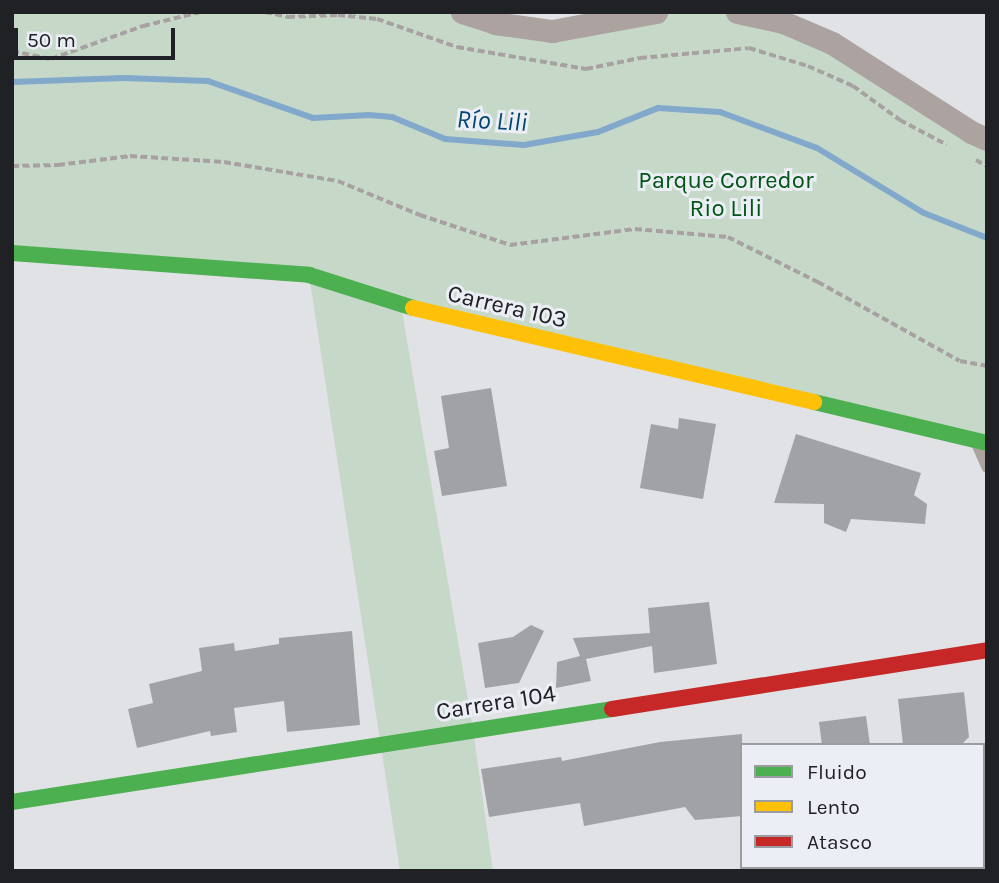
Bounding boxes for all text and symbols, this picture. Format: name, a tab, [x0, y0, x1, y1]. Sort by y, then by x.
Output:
scale bar	[18, 14, 178, 58]
text: 50 m	[27, 28, 76, 52]
water label: Río Lili	[456, 104, 528, 138]
park label: Parque Corredor Rio Lili	[638, 167, 814, 223]
street label: Carrera 103	[445, 279, 569, 335]
street label: Carrera 104	[434, 679, 558, 727]
legend	[740, 743, 985, 869]
text: Fluido	[807, 760, 867, 784]
text: Lento	[807, 795, 860, 819]
text: Atasco	[807, 830, 872, 854]

